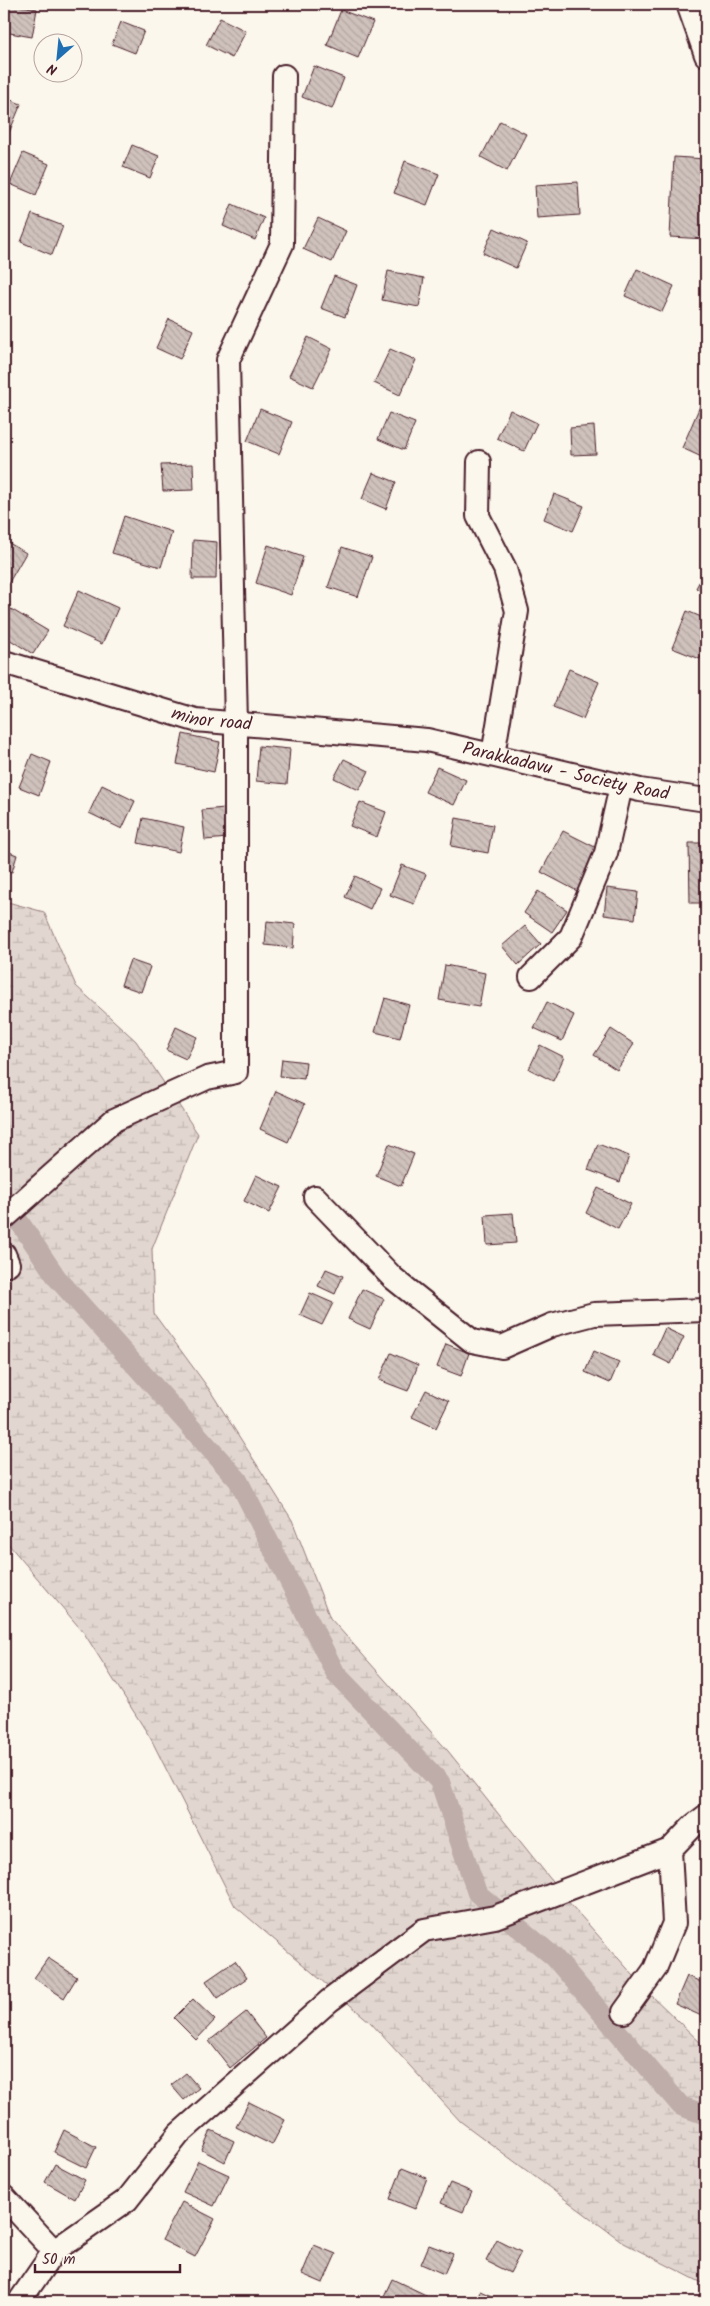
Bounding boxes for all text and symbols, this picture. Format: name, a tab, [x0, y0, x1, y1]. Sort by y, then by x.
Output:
north arrow	[32, 32, 82, 82]
text: N	[43, 57, 61, 81]
street label: minor road	[168, 699, 254, 739]
street label: Parakkadavu - Society Road	[460, 734, 672, 809]
scale bar	[35, 2241, 180, 2273]
text: 50 m	[42, 2248, 76, 2272]

